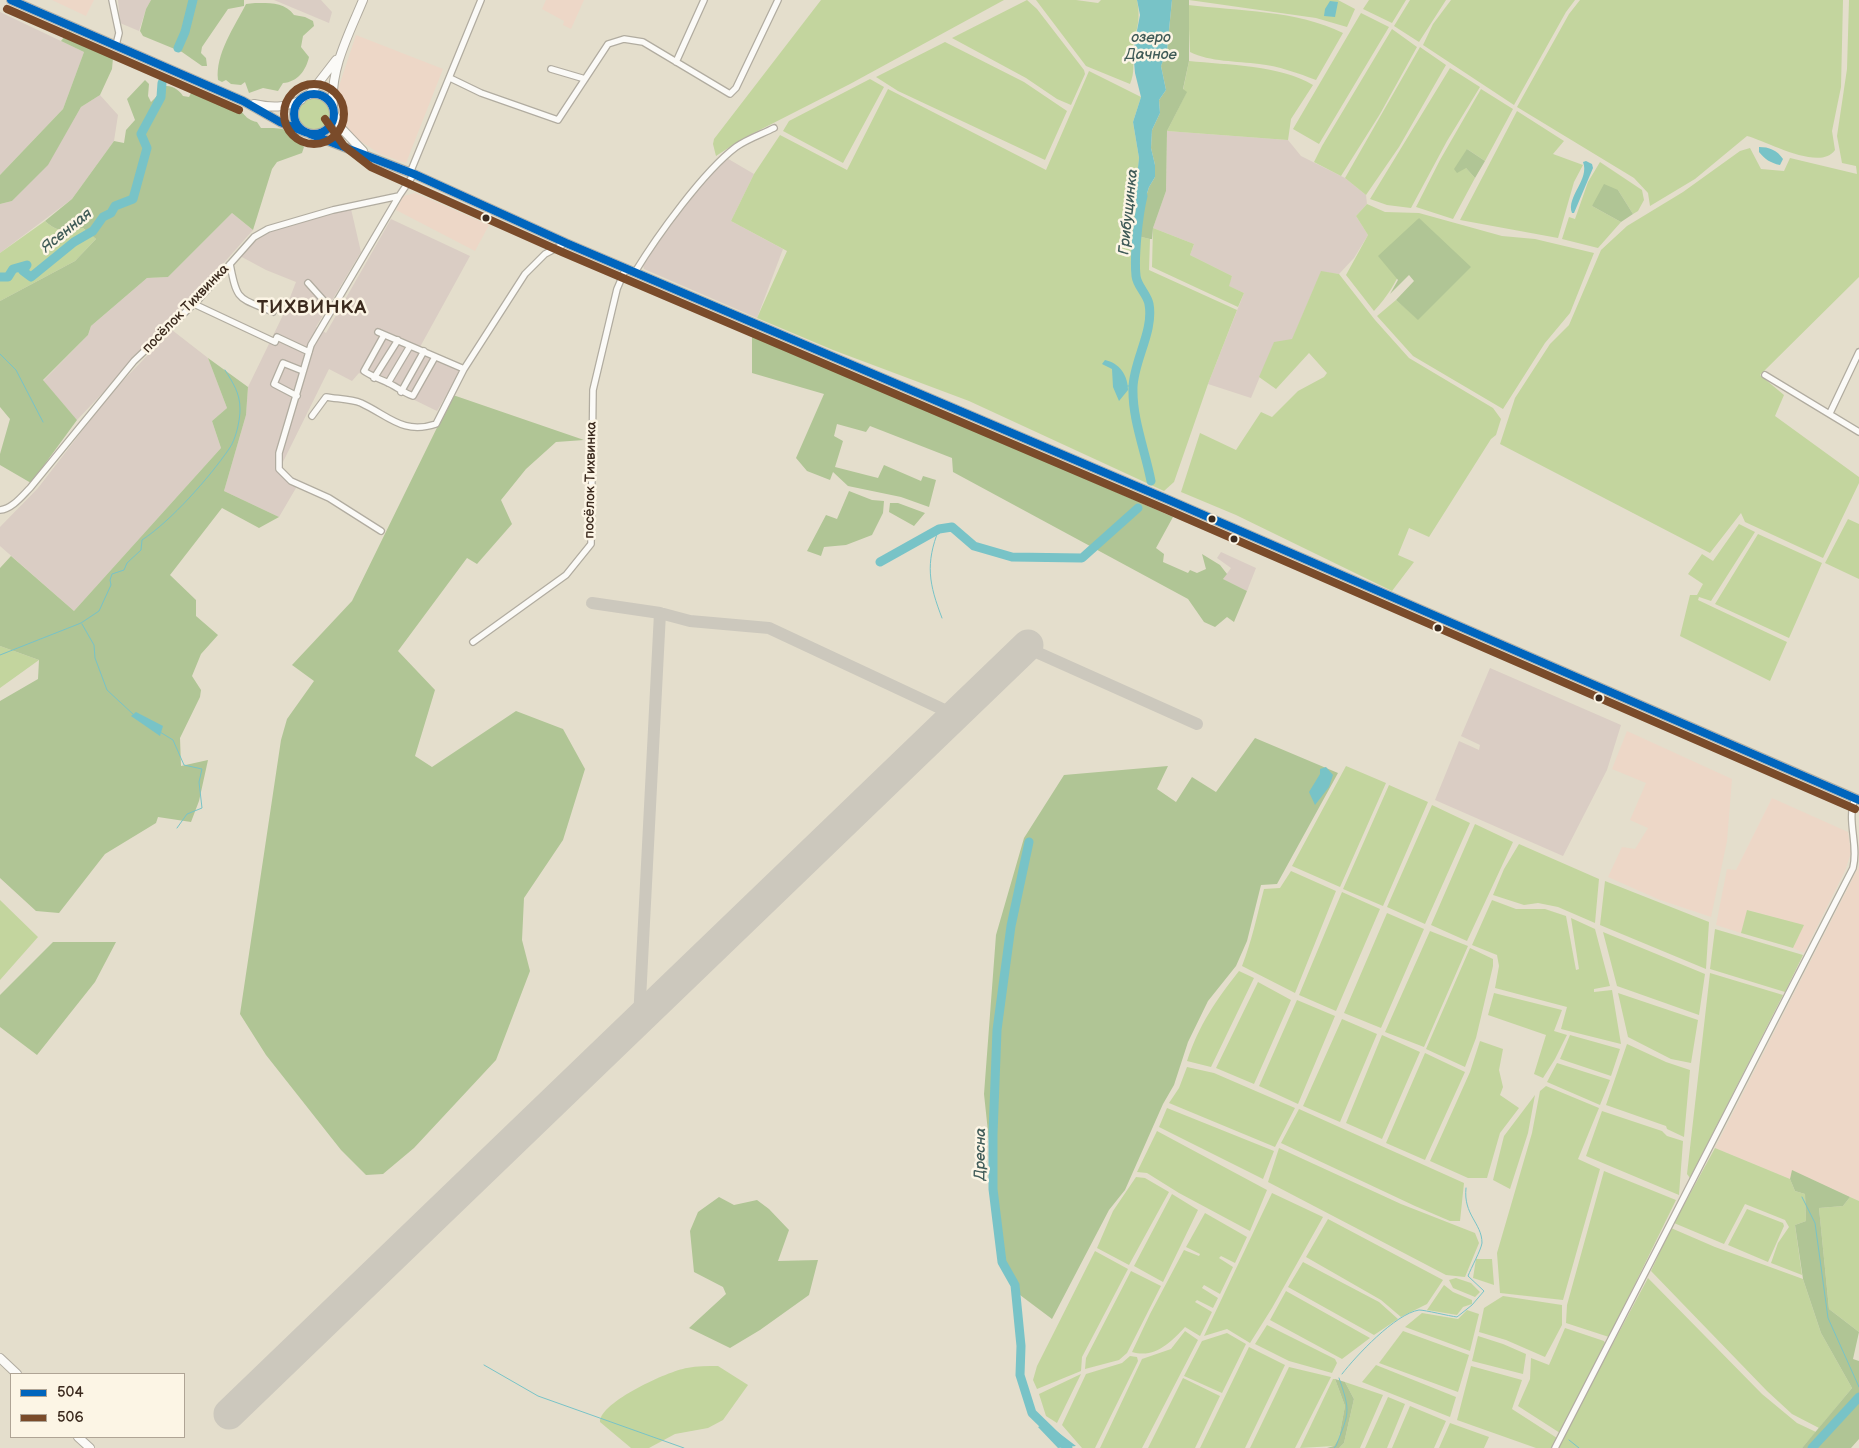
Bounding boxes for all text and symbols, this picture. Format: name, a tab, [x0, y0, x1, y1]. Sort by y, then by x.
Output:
water label: озеро Дачное	[1125, 29, 1177, 64]
water label: Грибущинка	[1116, 168, 1142, 256]
water label: Ясенная	[38, 205, 96, 257]
unlabelled marker	[481, 213, 491, 223]
street label: посёлок Тихвинка	[139, 261, 233, 357]
district label: ТИХВИНКА	[256, 297, 368, 319]
street label: посёлок Тихвинка	[582, 421, 600, 539]
unlabelled marker	[1207, 514, 1217, 524]
unlabelled marker	[1229, 534, 1239, 544]
unlabelled marker	[1433, 623, 1443, 633]
unlabelled marker	[1594, 693, 1604, 703]
water label: Дресна	[972, 1128, 990, 1180]
legend	[10, 1373, 185, 1438]
text: 504	[57, 1383, 84, 1402]
text: 506	[57, 1408, 84, 1427]

